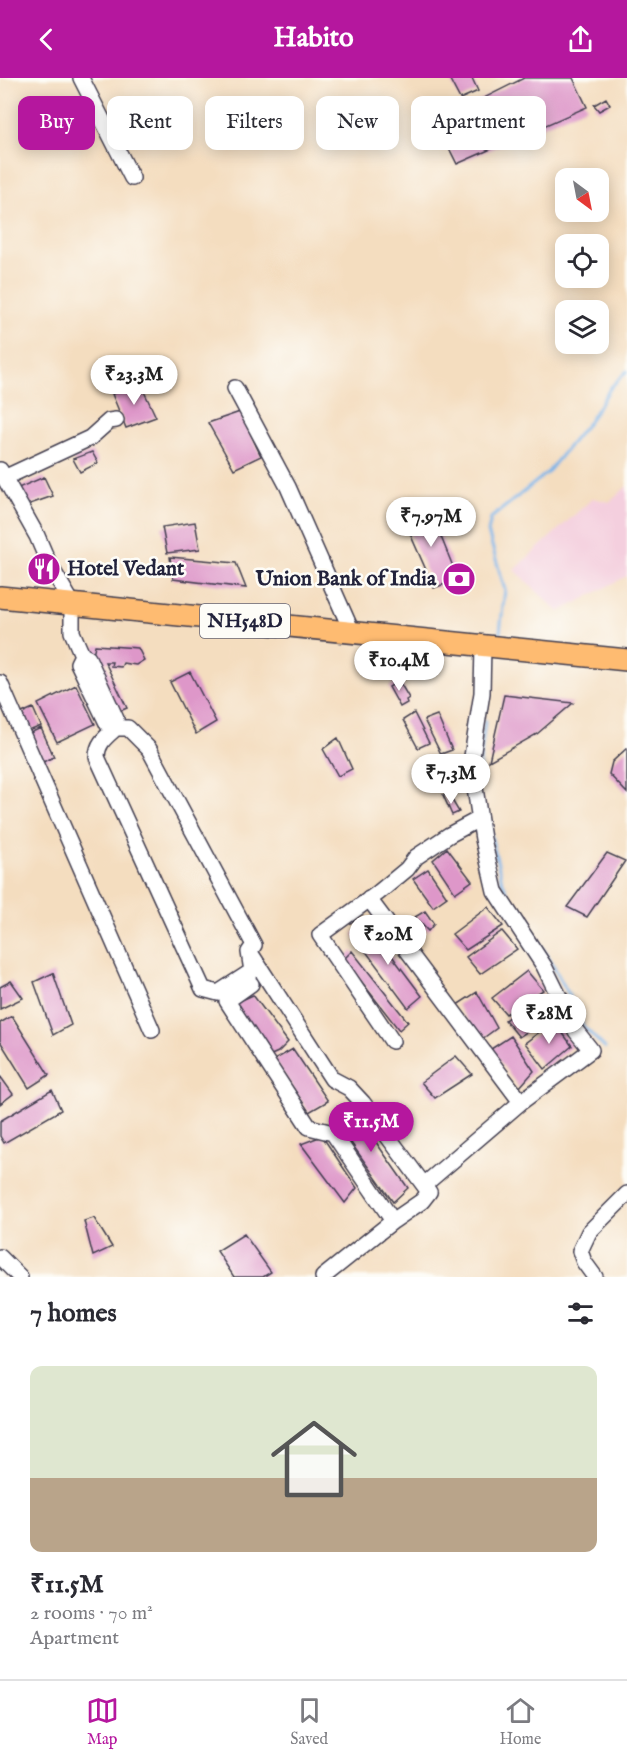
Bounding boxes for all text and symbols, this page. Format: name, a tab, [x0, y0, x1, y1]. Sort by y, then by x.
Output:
text: Habito	[273, 22, 354, 56]
icon: back	[30, 23, 63, 56]
icon: share	[564, 23, 597, 56]
chip: Buy	[18, 96, 95, 150]
chip: Rent	[107, 96, 193, 150]
chip: Filters	[205, 96, 304, 150]
chip: New	[316, 96, 399, 150]
chip: Apartment	[411, 96, 546, 150]
north arrow	[555, 168, 609, 222]
map controls	[555, 168, 609, 354]
button: locate	[555, 234, 609, 288]
button: layers	[555, 300, 609, 354]
pin: ₹23.3M	[85, 355, 183, 406]
text: ₹23.3M	[105, 362, 163, 387]
pin: ₹7.97M	[382, 497, 480, 548]
text: ₹7.97M	[400, 504, 462, 529]
restaurant icon: Hotel Vedant	[26, 551, 62, 587]
place label: Hotel Vedant	[67, 556, 185, 583]
bank icon: Union Bank of India	[441, 561, 477, 597]
place label: Union Bank of India	[255, 566, 437, 593]
road number: NH548D	[200, 604, 290, 638]
pin: ₹10.4M	[350, 641, 448, 692]
text: ₹10.4M	[368, 648, 430, 673]
pin: ₹7.3M	[409, 754, 493, 805]
text: ₹7.3M	[425, 761, 477, 786]
pin: ₹20M	[352, 915, 424, 966]
text: ₹20M	[363, 922, 413, 947]
pin: ₹28M	[513, 994, 585, 1045]
text: ₹28M	[525, 1001, 573, 1026]
pin: ₹11.5M	[322, 1102, 420, 1153]
text: ₹11.5M	[343, 1109, 399, 1134]
text: 7 homes	[30, 1297, 117, 1330]
icon: filters	[564, 1297, 597, 1330]
icon: home	[260, 1405, 368, 1513]
text: ₹11.5M	[30, 1568, 104, 1601]
text: 2 rooms · 70 m²	[30, 1601, 153, 1626]
text: Apartment	[30, 1626, 119, 1651]
tab: Map	[86, 1694, 119, 1750]
tab: Saved	[290, 1694, 328, 1750]
tab: Home	[500, 1694, 541, 1750]

